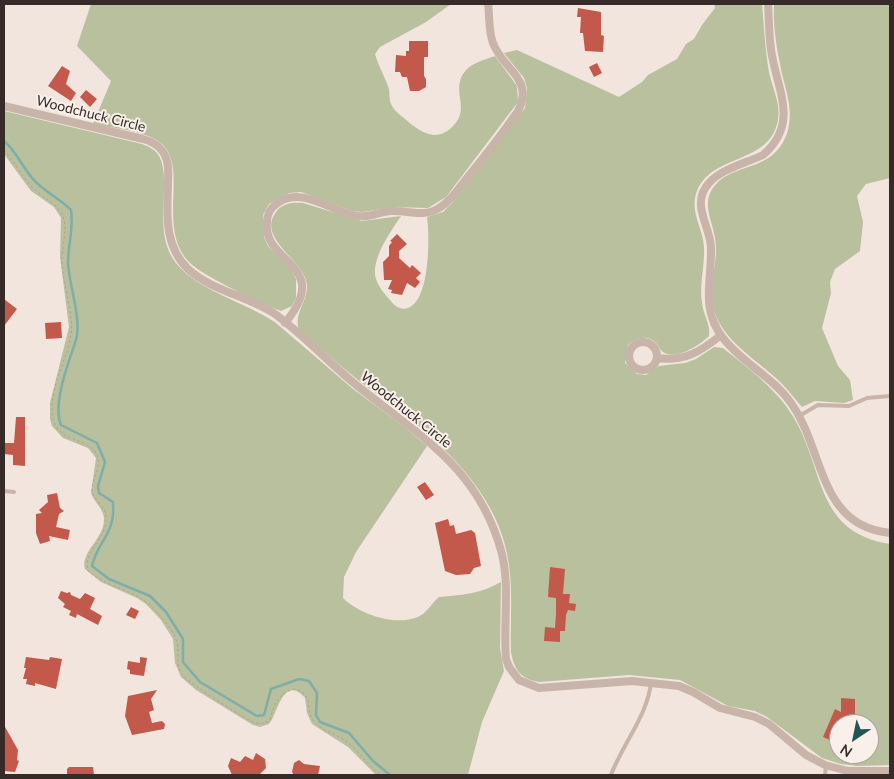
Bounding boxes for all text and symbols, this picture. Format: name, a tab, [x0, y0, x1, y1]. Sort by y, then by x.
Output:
street label: Woodchuck Circle	[35, 92, 147, 136]
street label: Woodchuck Circle	[357, 368, 455, 452]
north arrow	[829, 714, 879, 764]
text: N	[837, 741, 855, 761]

